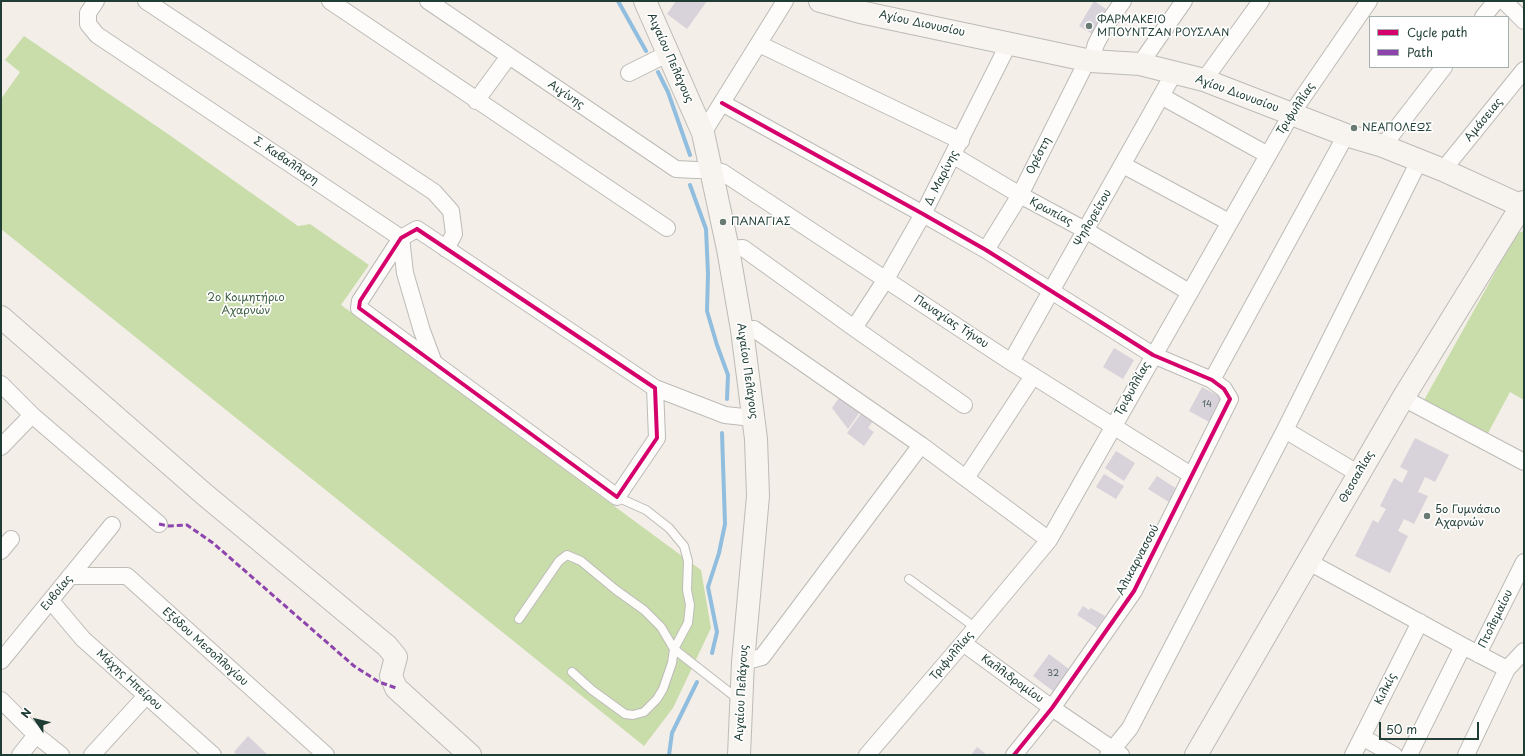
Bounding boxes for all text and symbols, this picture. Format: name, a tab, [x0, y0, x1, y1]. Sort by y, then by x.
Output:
street label: Αγίου Διονυσίου	[878, 8, 966, 40]
street label: Αιγαίου Πελάγους	[644, 11, 696, 105]
place label: ΦΑΡΜΑΚΕΙΟ ΜΠΟΥΝΤΖΑΝ ΡΟΥΣΛΑΝ	[1097, 13, 1229, 39]
legend	[1369, 16, 1509, 68]
marker: ΦΑΡΜΑΚΕΙΟ ΜΠΟΥΝΤΖΑΝ ΡΟΥΣΛΑΝ	[1084, 21, 1094, 31]
text: Cycle path	[1407, 23, 1468, 41]
text: Path	[1407, 43, 1433, 61]
street label: Αγίου Διονυσίου	[1194, 73, 1280, 115]
street label: Αιγίνης	[545, 78, 587, 112]
street label: Τριφυλλίας	[1274, 80, 1318, 138]
street label: Αμάσειας	[1462, 95, 1506, 145]
place label: ΝΕΑΠΟΛΕΩΣ	[1362, 121, 1432, 135]
marker: ΝΕΑΠΟΛΕΩΣ	[1349, 123, 1359, 133]
street label: Σ. Καβαλλαρη	[251, 134, 321, 188]
street label: Ορέστη	[1024, 135, 1054, 177]
street label: Δ. Μαρίνης	[922, 148, 962, 208]
street label: Ψηλορείτου	[1071, 187, 1115, 249]
street label: Κρωπίας	[1027, 195, 1075, 229]
place label: ΠΑΝΑΓΙΑΣ	[731, 215, 790, 229]
marker: ΠΑΝΑΓΙΑΣ	[718, 217, 728, 227]
park label: 2ο Κοιμητήριο Αχαρνών	[207, 291, 285, 317]
street label: Παναγίας Τήνου	[911, 293, 991, 351]
street label: Αιγαίου Πελάγους	[734, 322, 760, 420]
street label: Τριφυλλίας	[1113, 360, 1153, 418]
house number: 14	[1202, 400, 1212, 410]
street label: Θεσσαλίας	[1337, 448, 1377, 506]
place label: 5ο Γυμνάσιο Αχαρνών	[1435, 503, 1500, 529]
marker: 5ο Γυμνάσιο Αχαρνών	[1422, 511, 1432, 521]
street label: Αλικαρνασσού	[1114, 523, 1162, 597]
street label: Ευβοίας	[39, 572, 75, 614]
street label: Πτολεμαίου	[1476, 588, 1516, 650]
street label: Εξόδου Μεσολλογίου	[159, 605, 251, 689]
street label: Τριφυλλίας	[928, 629, 976, 683]
street label: Αιγαίου Πελάγους	[733, 644, 751, 742]
street label: Μάχης Ηπείρου	[93, 647, 165, 713]
street label: Καλλιδρομίου	[978, 652, 1046, 706]
house number: 32	[1047, 669, 1059, 679]
street label: Κιλκίς	[1372, 671, 1400, 707]
north arrow	[16, 700, 56, 740]
text: N	[16, 704, 35, 721]
scale bar	[1381, 714, 1481, 740]
text: 50 m	[1386, 720, 1417, 738]

